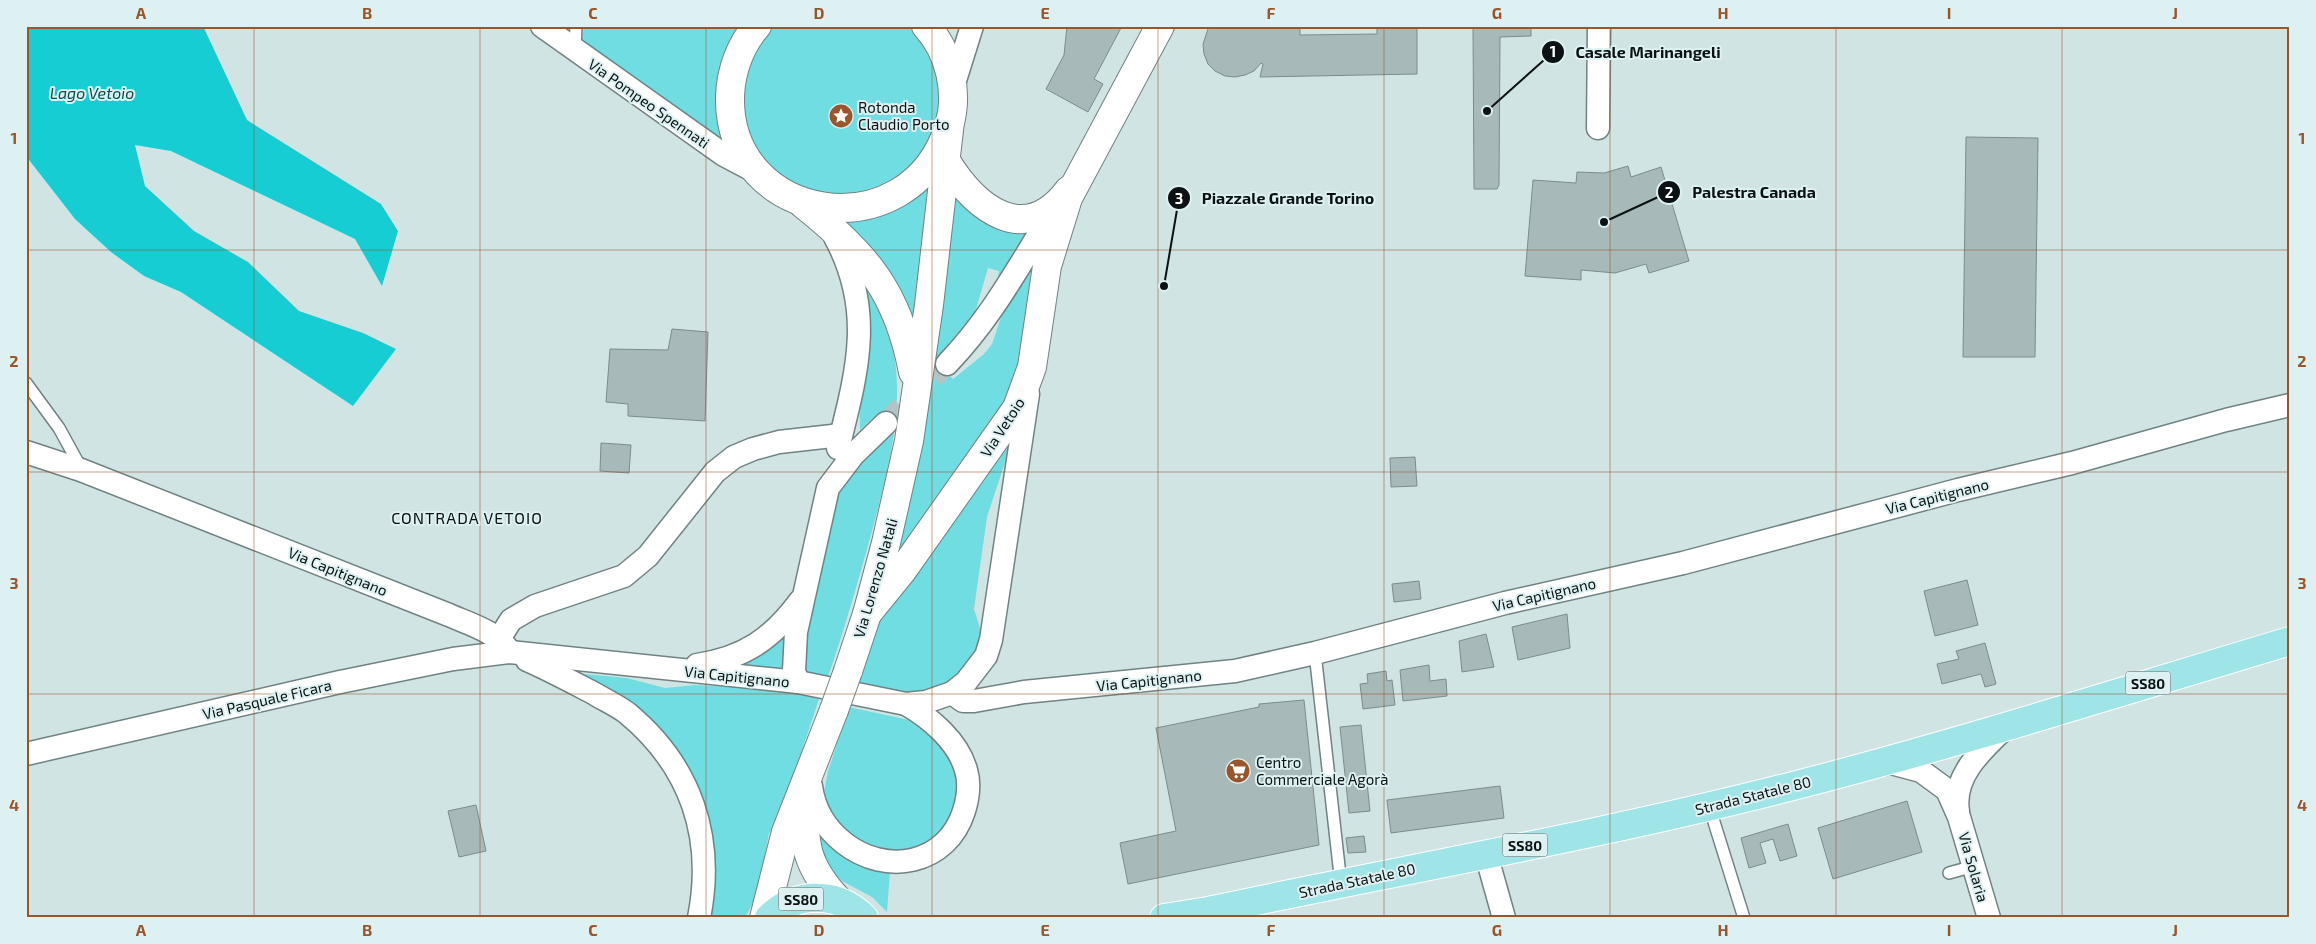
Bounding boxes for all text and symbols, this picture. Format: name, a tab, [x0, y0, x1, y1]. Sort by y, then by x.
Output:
text: A	[136, 3, 147, 22]
text: B	[362, 3, 372, 22]
text: C	[588, 3, 598, 22]
text: D	[814, 3, 825, 22]
text: E	[1040, 3, 1050, 22]
text: F	[1267, 3, 1276, 22]
text: G	[1492, 3, 1502, 22]
text: H	[1717, 3, 1729, 22]
text: I	[1947, 3, 1951, 22]
text: J	[2172, 3, 2178, 22]
callout: Casale Marinangeli	[1541, 36, 1731, 67]
text: 1	[1550, 42, 1556, 60]
text: Casale Marinangeli	[1575, 42, 1721, 61]
street label: Via Pompeo Spennati	[585, 54, 713, 152]
water label: Lago Vetoio	[50, 83, 134, 102]
place label: Rotonda Claudio Porto	[858, 98, 950, 133]
place icon: Rotonda Claudio Porto	[828, 103, 854, 129]
text: 1	[11, 128, 17, 147]
text: 1	[2299, 128, 2305, 147]
callout: Palestra Canada	[1657, 177, 1825, 208]
text: Palestra Canada	[1692, 182, 1816, 201]
callout: Piazzale Grande Torino	[1167, 183, 1385, 214]
text: 2	[1665, 183, 1674, 201]
text: Piazzale Grande Torino	[1202, 188, 1374, 207]
text: 3	[1175, 189, 1183, 207]
text: 2	[9, 351, 19, 370]
text: 2	[2297, 351, 2307, 370]
street label: Via Vetoio	[976, 394, 1028, 460]
street label: Via Capitignano	[1884, 474, 1990, 518]
district label: CONTRADA VETOIO	[391, 508, 543, 527]
street label: Via Lorenzo Natali	[849, 516, 901, 640]
street label: Via Capitignano	[286, 543, 390, 599]
text: 3	[9, 573, 19, 592]
street label: Via Capitignano	[1491, 573, 1597, 615]
text: 3	[2297, 573, 2307, 592]
street label: Via Capitignano	[684, 662, 790, 690]
street label: Via Capitignano	[1096, 666, 1202, 694]
road number: SS80	[2126, 671, 2170, 694]
street label: Via Pasquale Ficara	[201, 675, 333, 723]
place label: Centro Commerciale Agorà	[1256, 753, 1388, 788]
supermarket icon: Centro Commerciale Agorà	[1225, 758, 1251, 784]
street label: Strada Statale 80	[1693, 772, 1813, 818]
text: 4	[9, 795, 19, 814]
text: 4	[2297, 795, 2307, 814]
street label: Via Solaria	[1955, 830, 1993, 904]
road number: SS80	[1502, 834, 1548, 856]
street label: Strada Statale 80	[1297, 859, 1417, 901]
road number: SS80	[778, 888, 824, 911]
text: A	[136, 920, 147, 939]
text: B	[362, 920, 372, 939]
text: C	[588, 920, 598, 939]
text: D	[814, 920, 825, 939]
text: E	[1040, 920, 1050, 939]
text: F	[1267, 920, 1276, 939]
text: G	[1492, 920, 1502, 939]
text: H	[1717, 920, 1729, 939]
text: I	[1947, 920, 1951, 939]
text: J	[2172, 920, 2178, 939]

